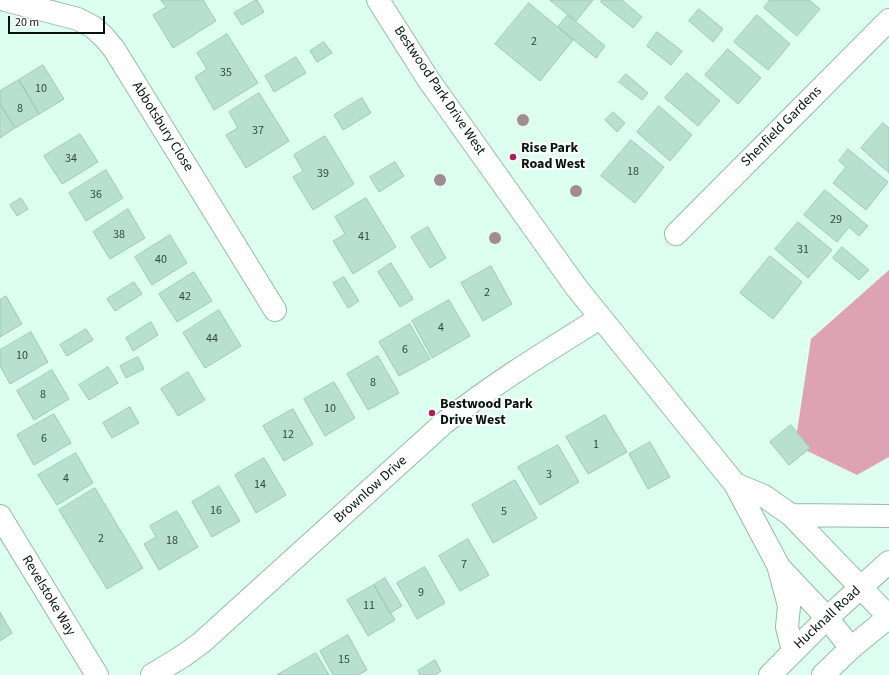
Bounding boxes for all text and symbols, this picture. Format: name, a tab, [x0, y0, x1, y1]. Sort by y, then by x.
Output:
scale bar	[10, 8, 107, 34]
text: 20 m	[15, 14, 39, 31]
street label: Bestwood Park Drive West	[390, 23, 488, 159]
house number: 2	[531, 35, 537, 49]
house number: 35	[220, 66, 232, 80]
street label: Abbotsbury Close	[128, 79, 196, 175]
house number: 10	[35, 82, 47, 96]
street label: Shenfield Gardens	[738, 83, 826, 171]
house number: 8	[17, 102, 23, 116]
house number: 37	[252, 124, 264, 138]
place label: Rise Park Road West	[521, 141, 585, 174]
house number: 34	[65, 152, 77, 166]
marker: Rise Park Road West	[508, 152, 518, 162]
house number: 18	[627, 165, 639, 179]
house number: 39	[317, 167, 329, 181]
house number: 36	[90, 188, 102, 202]
house number: 29	[830, 213, 842, 227]
house number: 38	[113, 228, 125, 242]
house number: 41	[358, 230, 370, 244]
house number: 31	[797, 243, 809, 257]
house number: 40	[155, 253, 167, 267]
house number: 2	[484, 286, 490, 300]
house number: 42	[179, 290, 191, 304]
house number: 4	[438, 321, 444, 335]
house number: 44	[206, 332, 218, 346]
house number: 6	[402, 343, 408, 357]
house number: 10	[16, 349, 28, 363]
house number: 8	[370, 376, 376, 390]
house number: 8	[40, 388, 46, 402]
place label: Bestwood Park Drive West	[440, 397, 533, 430]
house number: 10	[324, 402, 336, 416]
marker: Bestwood Park Drive West	[427, 408, 437, 418]
house number: 12	[282, 428, 294, 442]
house number: 6	[41, 432, 47, 446]
house number: 1	[593, 438, 599, 452]
street label: Brownlow Drive	[331, 453, 411, 527]
house number: 3	[546, 468, 552, 482]
house number: 4	[63, 472, 69, 486]
house number: 14	[254, 478, 266, 492]
house number: 16	[210, 504, 222, 518]
house number: 5	[501, 505, 507, 519]
house number: 2	[98, 532, 104, 546]
house number: 18	[166, 534, 178, 548]
street label: Revelstoke Way	[18, 553, 78, 639]
house number: 7	[461, 558, 467, 572]
street label: Hucknall Road	[791, 583, 865, 653]
house number: 9	[418, 586, 424, 600]
house number: 11	[363, 599, 375, 613]
house number: 15	[338, 653, 350, 667]

